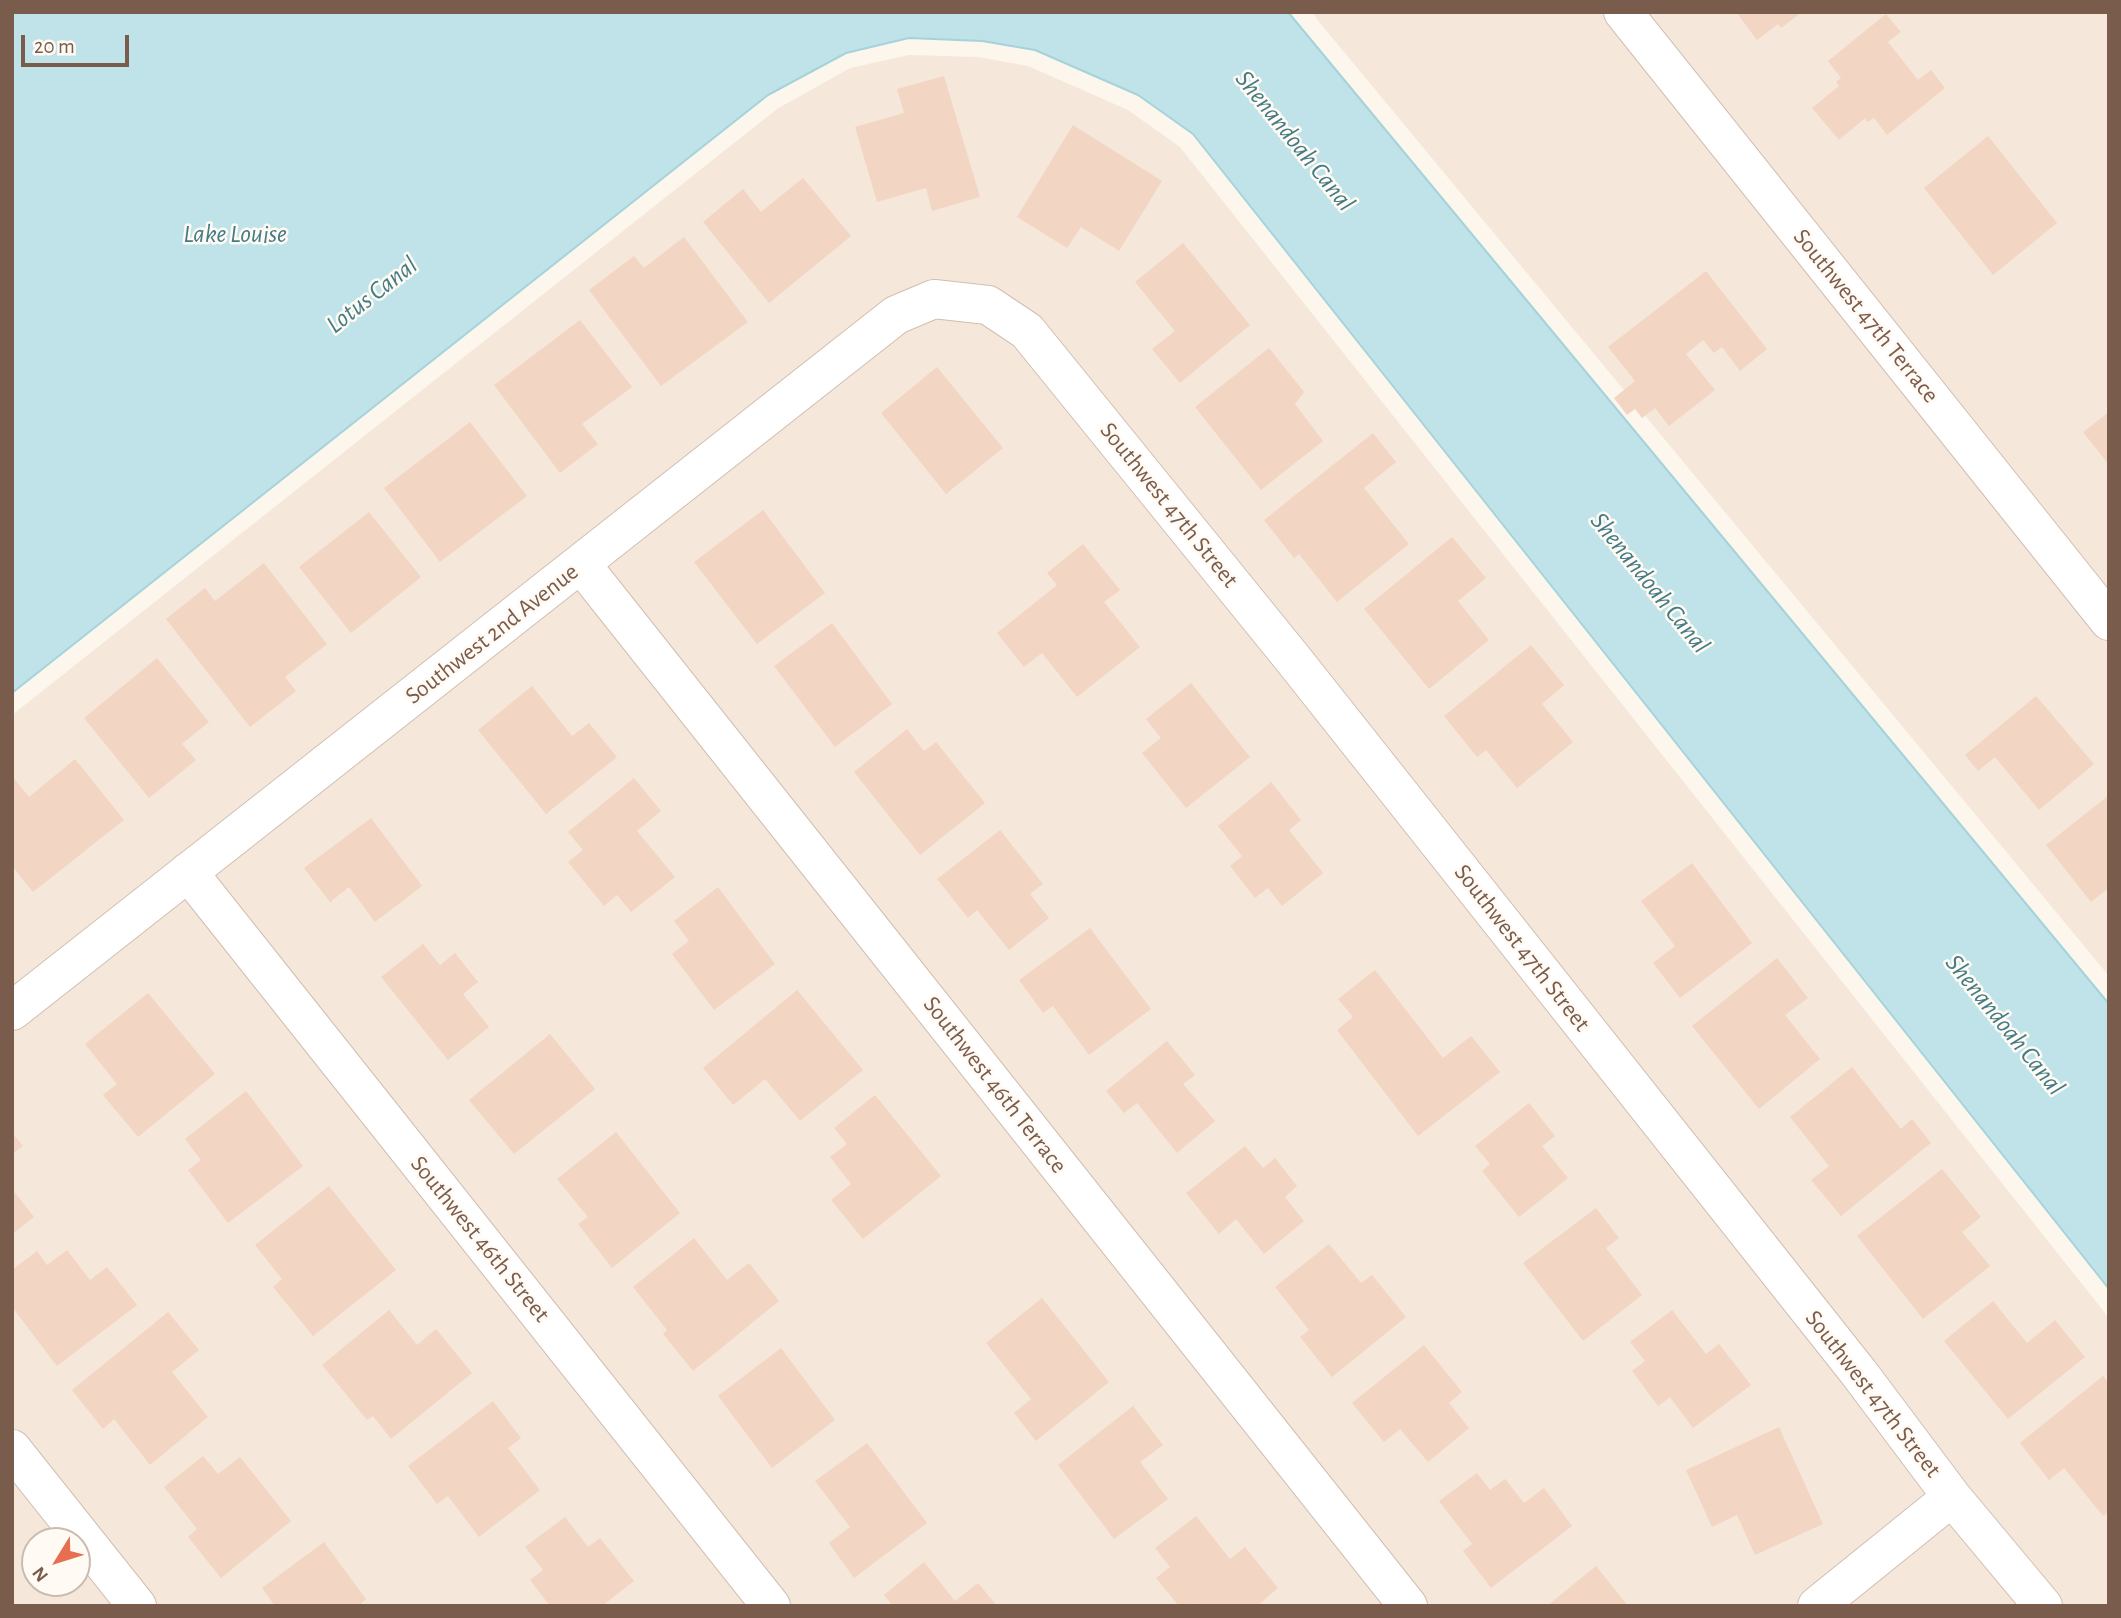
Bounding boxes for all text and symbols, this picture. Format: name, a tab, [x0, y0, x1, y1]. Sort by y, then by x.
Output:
scale bar	[24, 21, 133, 65]
text: 20 m	[34, 36, 75, 57]
water label: Shenandoah Canal	[1229, 64, 1361, 218]
water label: Lake Louise	[183, 218, 287, 250]
street label: Southwest 47th Terrace	[1787, 223, 1945, 409]
water label: Lotus Canal	[320, 250, 424, 340]
street label: Southwest 47th Street	[1094, 417, 1244, 593]
water label: Shenandoah Canal	[1584, 506, 1716, 660]
street label: Southwest 2nd Avenue	[400, 558, 584, 710]
street label: Southwest 47th Street	[1448, 859, 1596, 1037]
water label: Shenandoah Canal	[1939, 948, 2071, 1102]
street label: Southwest 46th Terrace	[917, 991, 1073, 1179]
street label: Southwest 46th Street	[404, 1150, 556, 1328]
street label: Southwest 47th Street	[1799, 1305, 1947, 1483]
north arrow	[21, 1527, 91, 1597]
text: N	[29, 1563, 52, 1585]

